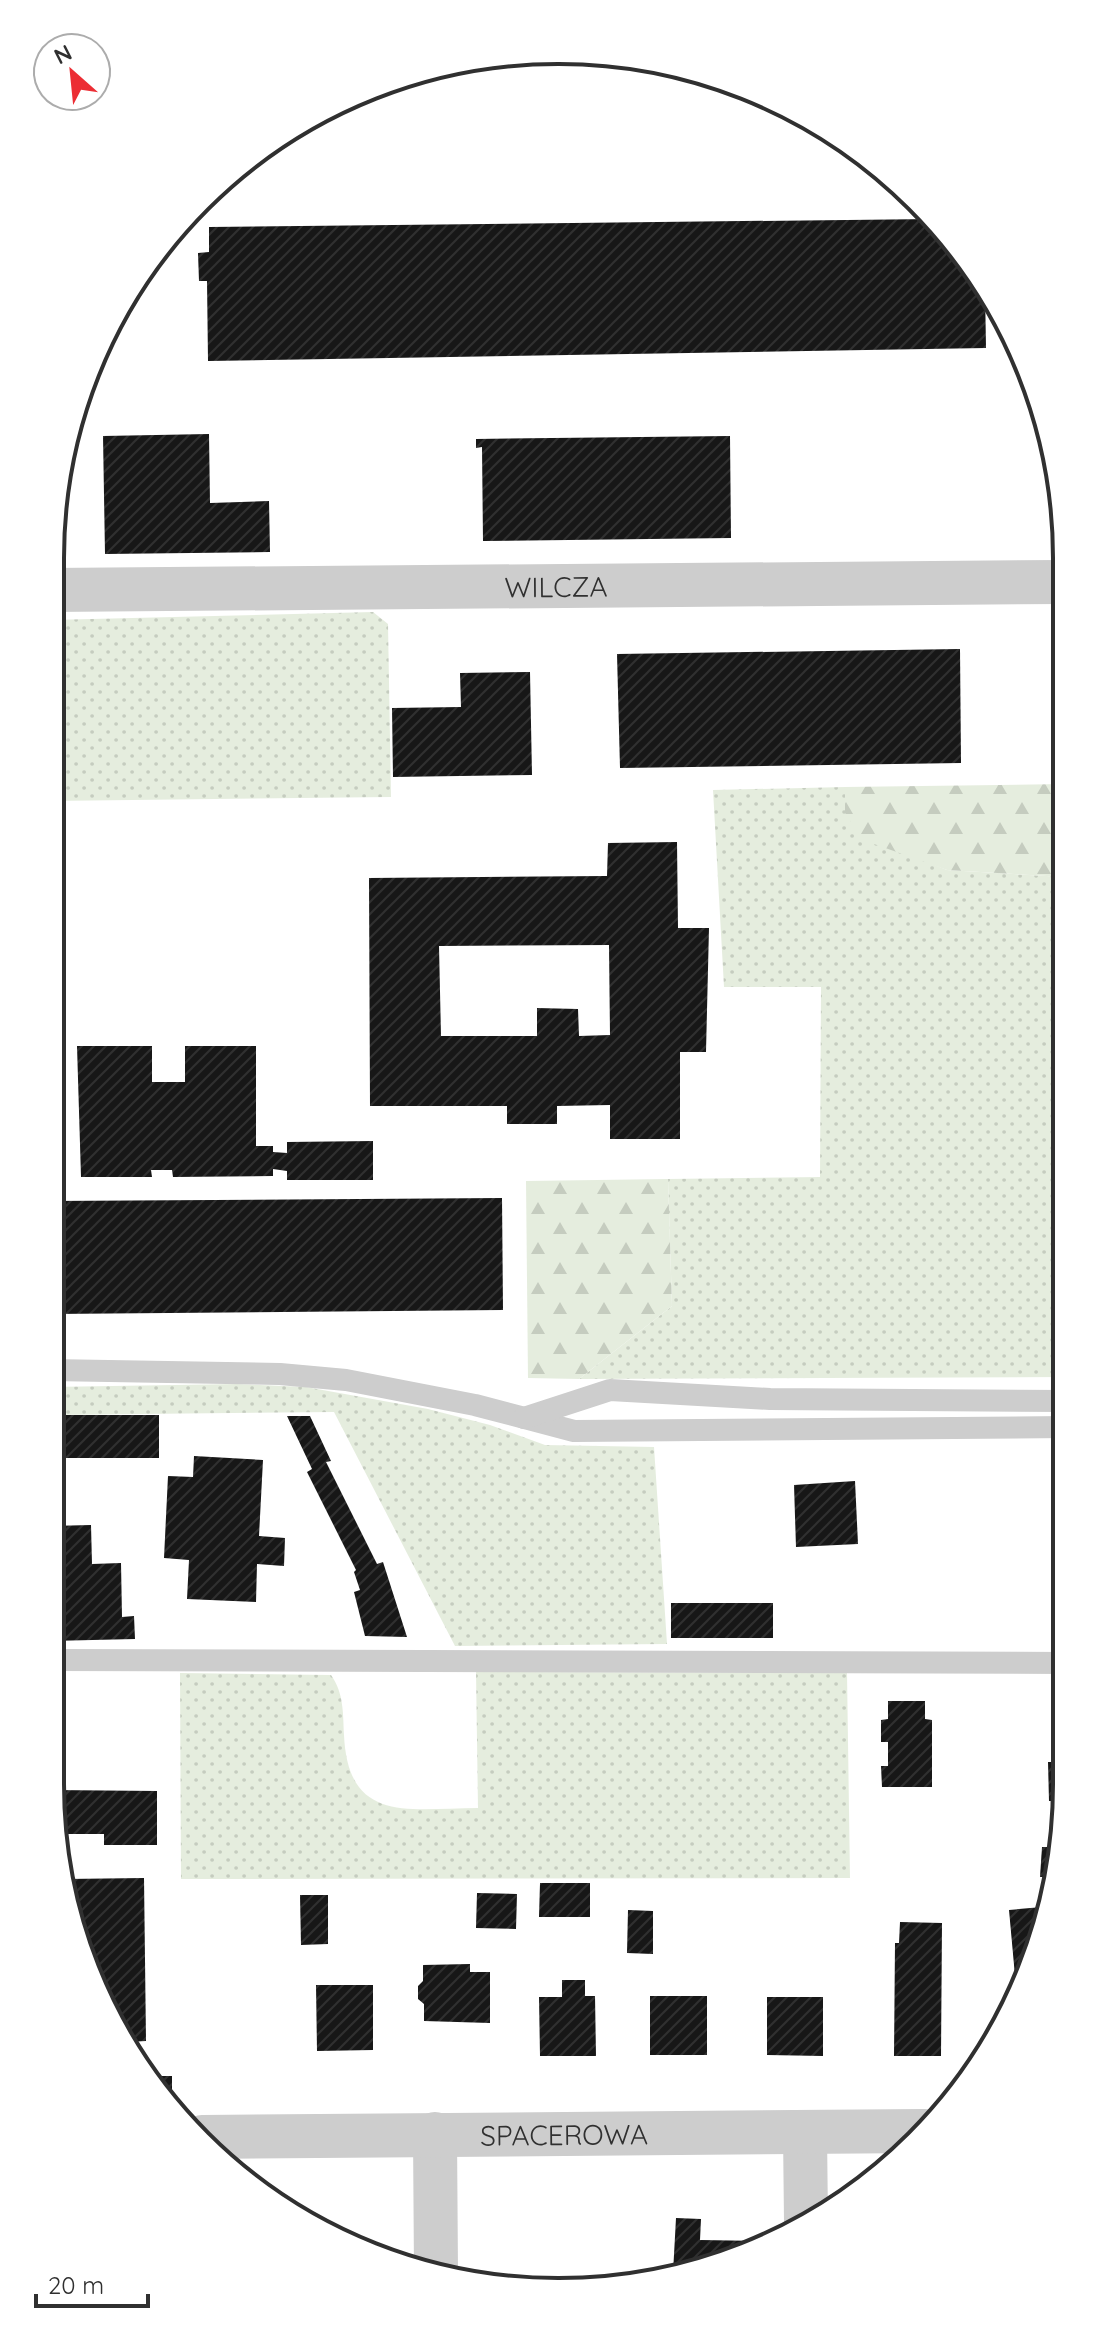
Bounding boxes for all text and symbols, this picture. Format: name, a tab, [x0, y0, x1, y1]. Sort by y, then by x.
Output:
north arrow	[32, 32, 112, 112]
text: N	[49, 38, 76, 70]
street label: WILCZA	[504, 568, 608, 604]
street label: SPACEROWA	[480, 2116, 648, 2152]
scale bar	[36, 2258, 148, 2308]
text: 20 m	[48, 2270, 104, 2300]

